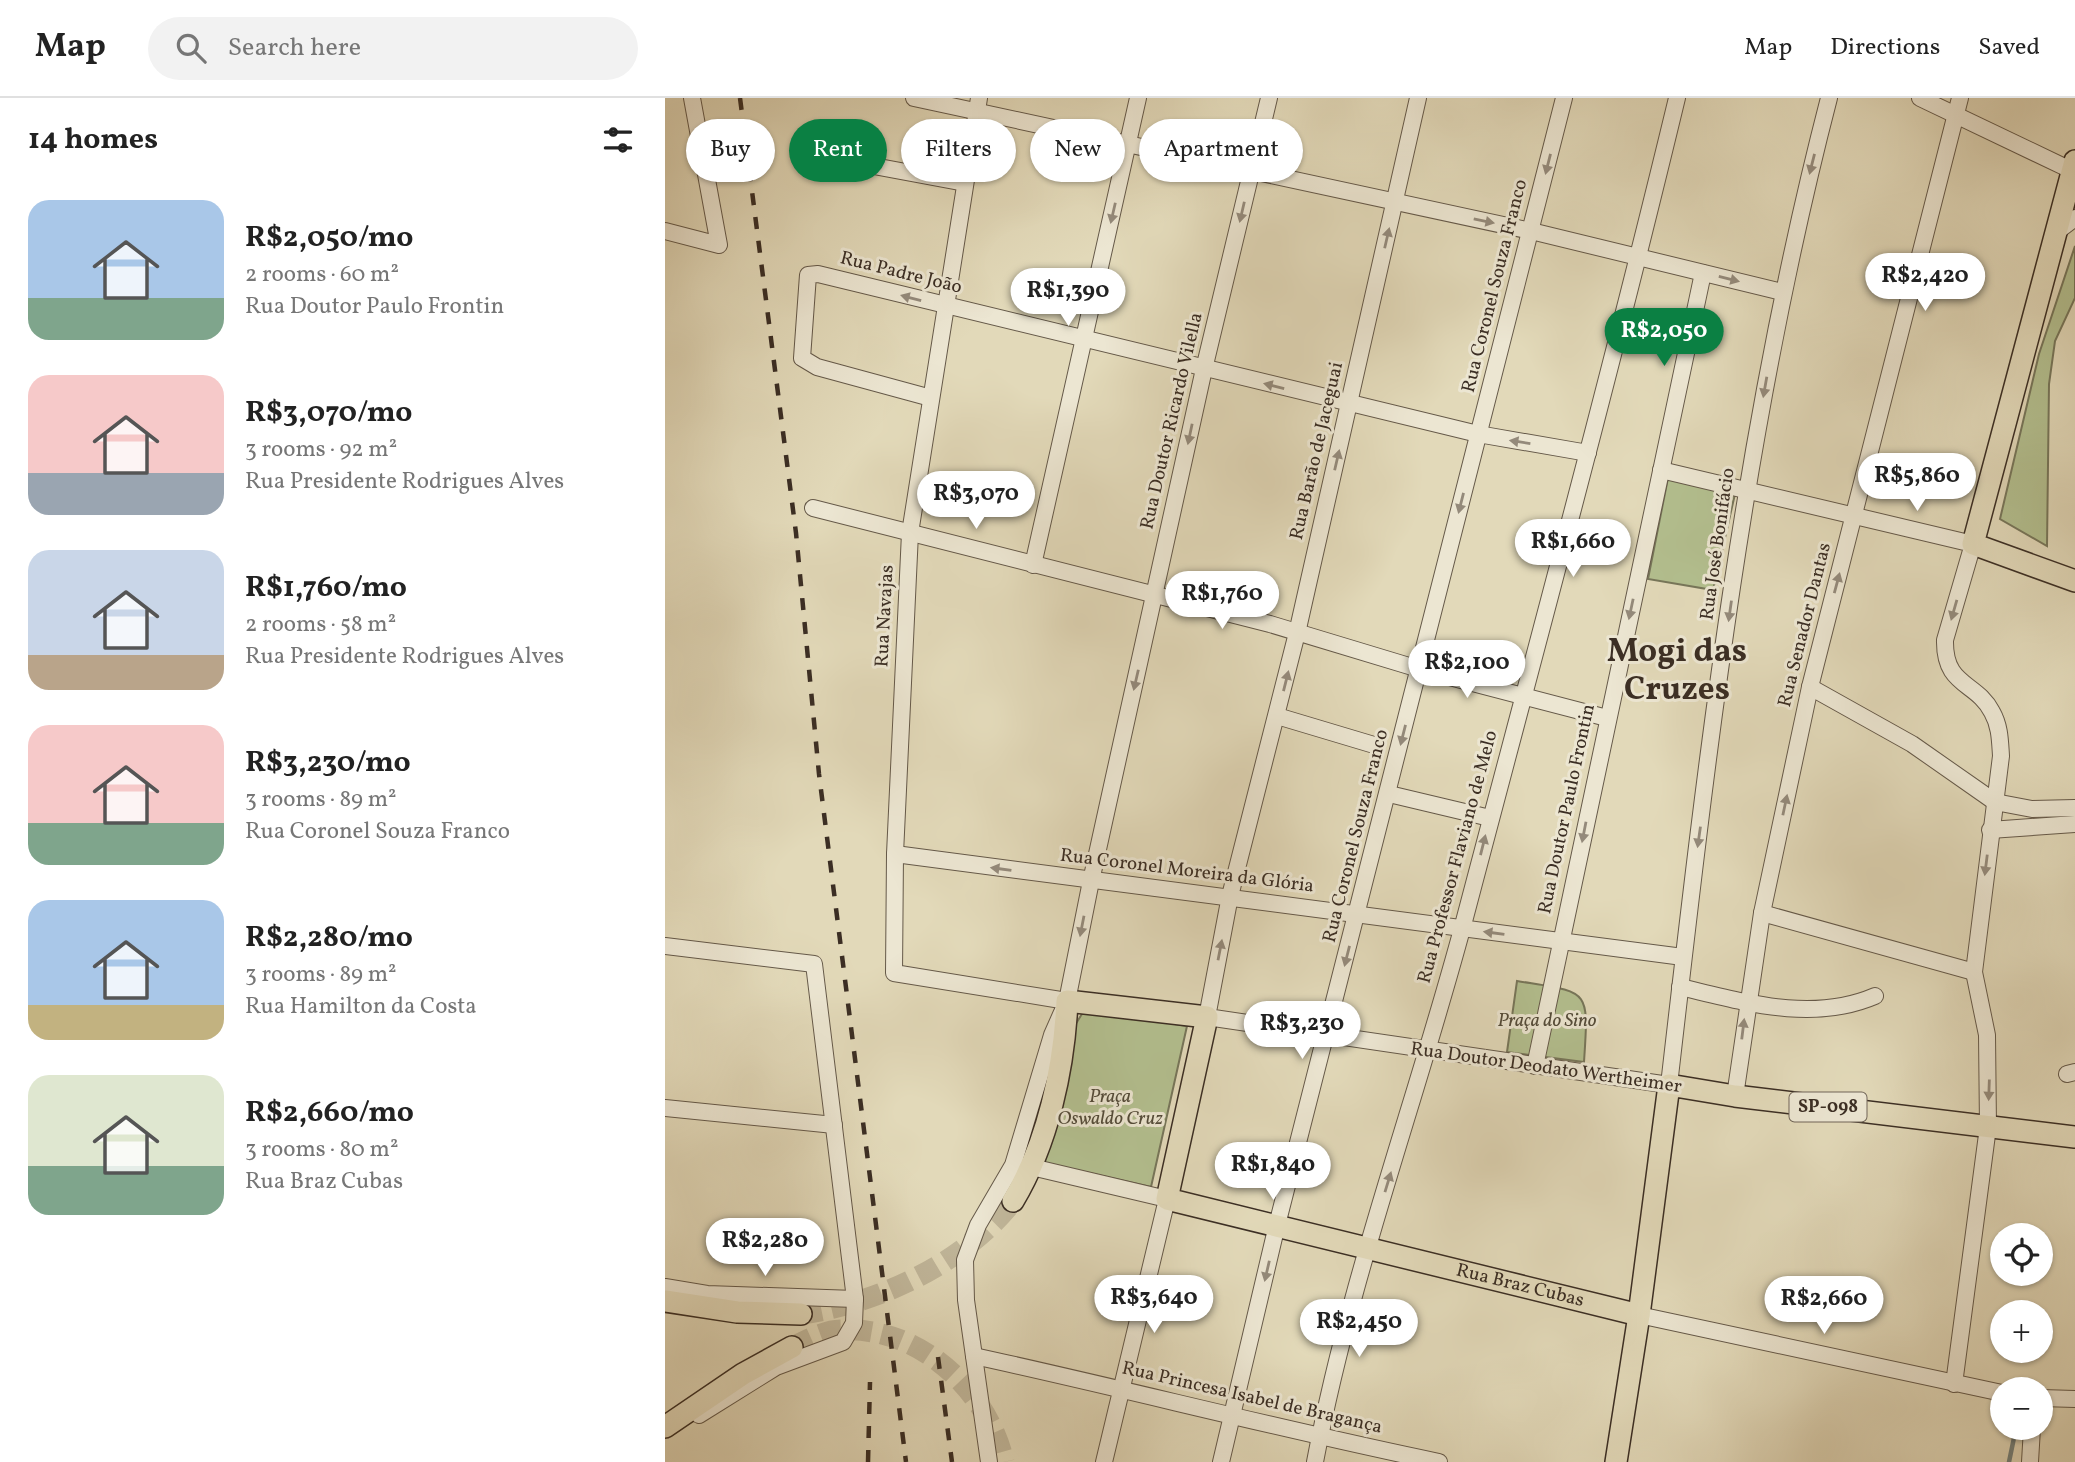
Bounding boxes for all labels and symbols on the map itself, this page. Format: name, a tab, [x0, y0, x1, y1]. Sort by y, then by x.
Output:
one-way arrow	[1542, 153, 1553, 175]
one-way arrow	[1806, 154, 1816, 175]
street label: Rua Coronel Souza Franco	[1456, 177, 1534, 395]
one-way arrow	[1236, 201, 1247, 223]
one-way arrow	[1108, 202, 1119, 224]
one-way arrow	[1473, 215, 1495, 226]
one-way arrow	[1381, 227, 1392, 249]
street label: Rua Padre João	[837, 245, 965, 301]
pin: R$2,420	[1860, 254, 1990, 313]
pin: R$1,390	[1003, 268, 1133, 328]
one-way arrow	[1718, 274, 1740, 285]
one-way arrow	[899, 292, 921, 303]
pin: R$2,050	[1599, 308, 1729, 368]
street label: Rua Doutor Ricardo Vilella	[1134, 310, 1210, 532]
street label: Rua Barão de Jaceguai	[1284, 359, 1350, 543]
one-way arrow	[1759, 376, 1770, 398]
one-way arrow	[1263, 380, 1285, 391]
one-way arrow	[1185, 423, 1196, 445]
one-way arrow	[1509, 436, 1531, 447]
one-way arrow	[1332, 448, 1343, 470]
pin: R$5,860	[1852, 454, 1982, 513]
street label: Rua José Bonifácio	[1694, 466, 1742, 622]
pin: R$3,070	[911, 472, 1041, 531]
one-way arrow	[1455, 492, 1466, 514]
pin: R$1,660	[1508, 519, 1638, 579]
street label: Rua Senador Dantas	[1772, 540, 1838, 710]
street label: Rua Navajas	[869, 564, 901, 668]
pin: R$1,760	[1157, 572, 1287, 631]
one-way arrow	[1832, 572, 1843, 594]
one-way arrow	[1625, 598, 1636, 620]
one-way arrow	[1724, 600, 1735, 622]
one-way arrow	[1948, 600, 1958, 621]
district label: Mogi das Cruzes	[1607, 630, 1747, 714]
pin: R$2,100	[1402, 640, 1532, 700]
one-way arrow	[1130, 669, 1141, 691]
one-way arrow	[1281, 670, 1292, 692]
street label: Rua Doutor Paulo Frontin	[1532, 702, 1602, 916]
one-way arrow	[1397, 724, 1408, 746]
street label: Rua Coronel Souza Franco	[1317, 727, 1395, 945]
street label: Rua Professor Flaviano de Melo	[1412, 728, 1504, 986]
one-way arrow	[1780, 794, 1791, 816]
one-way arrow	[1578, 821, 1589, 843]
one-way arrow	[1693, 826, 1704, 848]
one-way arrow	[1478, 834, 1489, 856]
street label: Rua Coronel Moreira da Glória	[1059, 843, 1315, 899]
one-way arrow	[1981, 854, 1992, 876]
one-way arrow	[990, 863, 1012, 874]
one-way arrow	[1076, 915, 1087, 937]
one-way arrow	[1483, 928, 1505, 939]
one-way arrow	[1214, 939, 1225, 961]
one-way arrow	[1341, 945, 1352, 967]
pin: R$3,230	[1237, 1002, 1367, 1061]
park label: Praça do Sino	[1498, 1008, 1597, 1034]
one-way arrow	[1738, 1017, 1749, 1039]
street label: Rua Doutor Deodato Wertheimer	[1409, 1036, 1683, 1100]
one-way arrow	[1983, 1079, 1994, 1101]
park label: Praça Oswaldo Cruz	[1057, 1084, 1163, 1132]
road number: SP-098	[1789, 1092, 1867, 1122]
pin: R$1,840	[1208, 1142, 1338, 1202]
one-way arrow	[1384, 1171, 1394, 1192]
pin: R$2,280	[700, 1218, 830, 1278]
street label: Rua Braz Cubas	[1453, 1258, 1587, 1314]
one-way arrow	[1261, 1260, 1272, 1282]
pin: R$3,640	[1089, 1276, 1219, 1335]
pin: R$2,660	[1759, 1276, 1889, 1336]
pin: R$2,450	[1294, 1300, 1424, 1359]
street label: Rua Princesa Isabel de Bragança	[1119, 1355, 1385, 1441]

